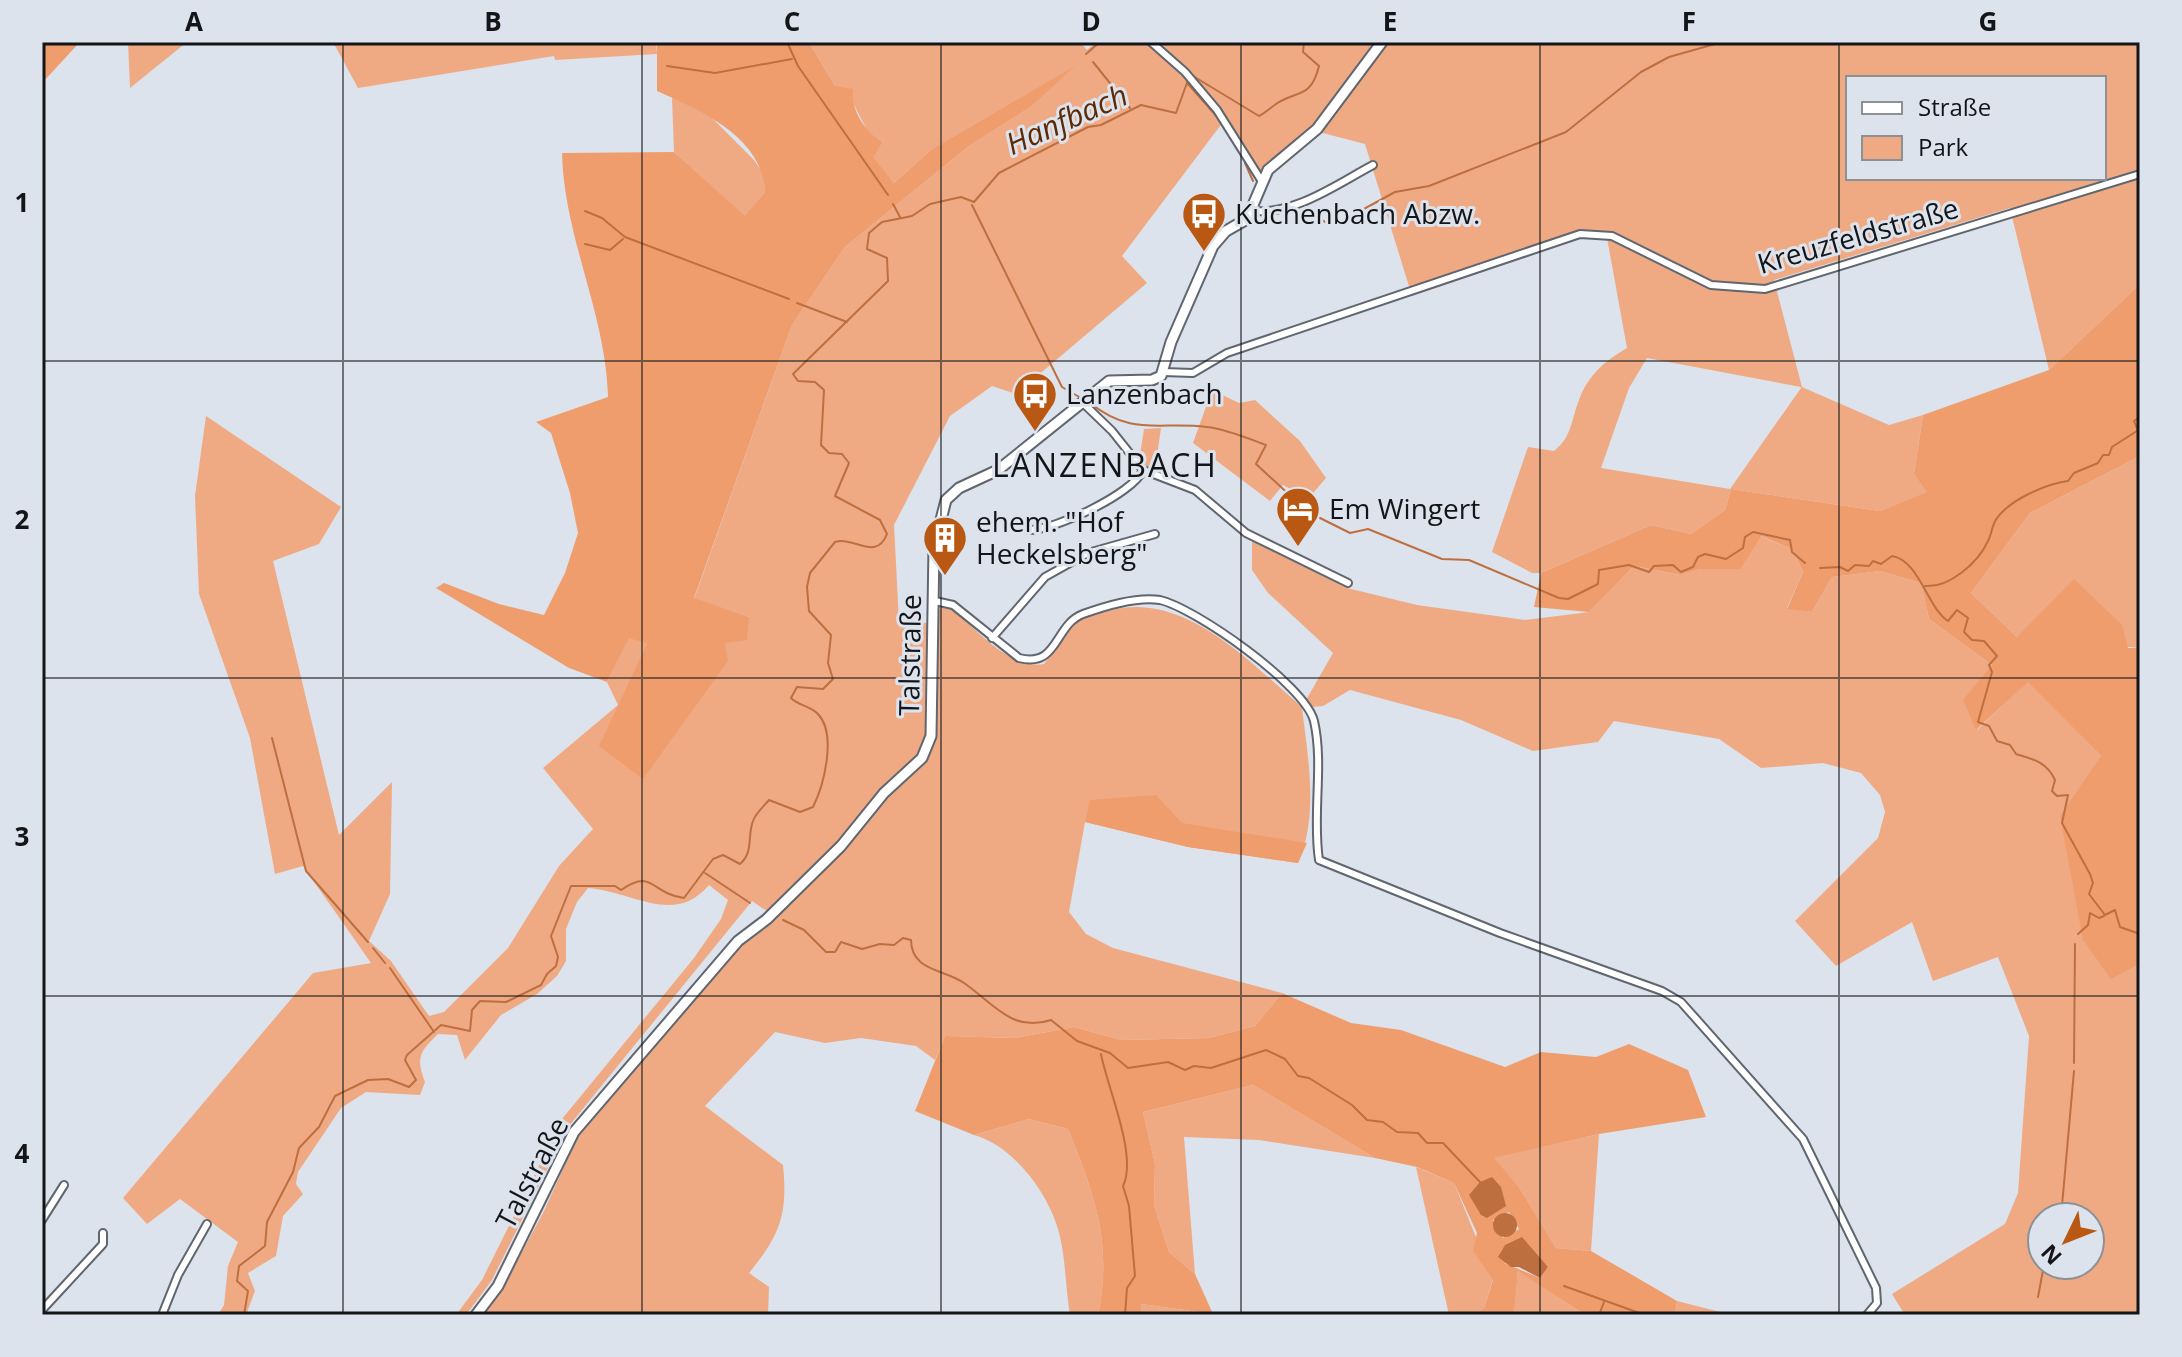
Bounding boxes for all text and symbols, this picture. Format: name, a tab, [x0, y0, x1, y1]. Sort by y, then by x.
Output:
text: A	[185, 3, 203, 39]
text: B	[484, 3, 502, 39]
text: C	[784, 3, 800, 39]
text: D	[1081, 3, 1101, 39]
text: E	[1383, 3, 1397, 39]
text: F	[1682, 3, 1696, 39]
text: G	[1979, 3, 1997, 39]
water label: Hanfbach	[999, 74, 1134, 164]
legend	[1846, 76, 2106, 180]
text: Straße	[1918, 90, 1991, 123]
text: Park	[1918, 130, 1969, 163]
text: 1	[15, 184, 29, 220]
street label: Kreuzfeldstraße	[1753, 188, 1963, 282]
bus stop icon: Kuchenbach Abzw.	[1180, 190, 1228, 253]
place label: Kuchenbach Abzw.	[1235, 194, 1480, 232]
bus stop icon: Lanzenbach	[1011, 370, 1059, 433]
place label: Lanzenbach	[1066, 374, 1223, 412]
district label: LANZENBACH	[992, 443, 1218, 486]
hotel icon: Em Wingert	[1274, 485, 1322, 548]
place label: Em Wingert	[1329, 489, 1480, 527]
text: 2	[15, 501, 30, 537]
place label: ehem. "Hof Heckelsberg"	[976, 502, 1147, 572]
building icon: ehem. "Hof Heckelsberg"	[921, 514, 969, 577]
street label: Talstraße	[889, 594, 929, 716]
text: 3	[15, 818, 29, 854]
street label: Talstraße	[486, 1110, 576, 1235]
text: 4	[15, 1135, 30, 1171]
north arrow	[2026, 1201, 2106, 1281]
text: N	[2034, 1239, 2068, 1272]

